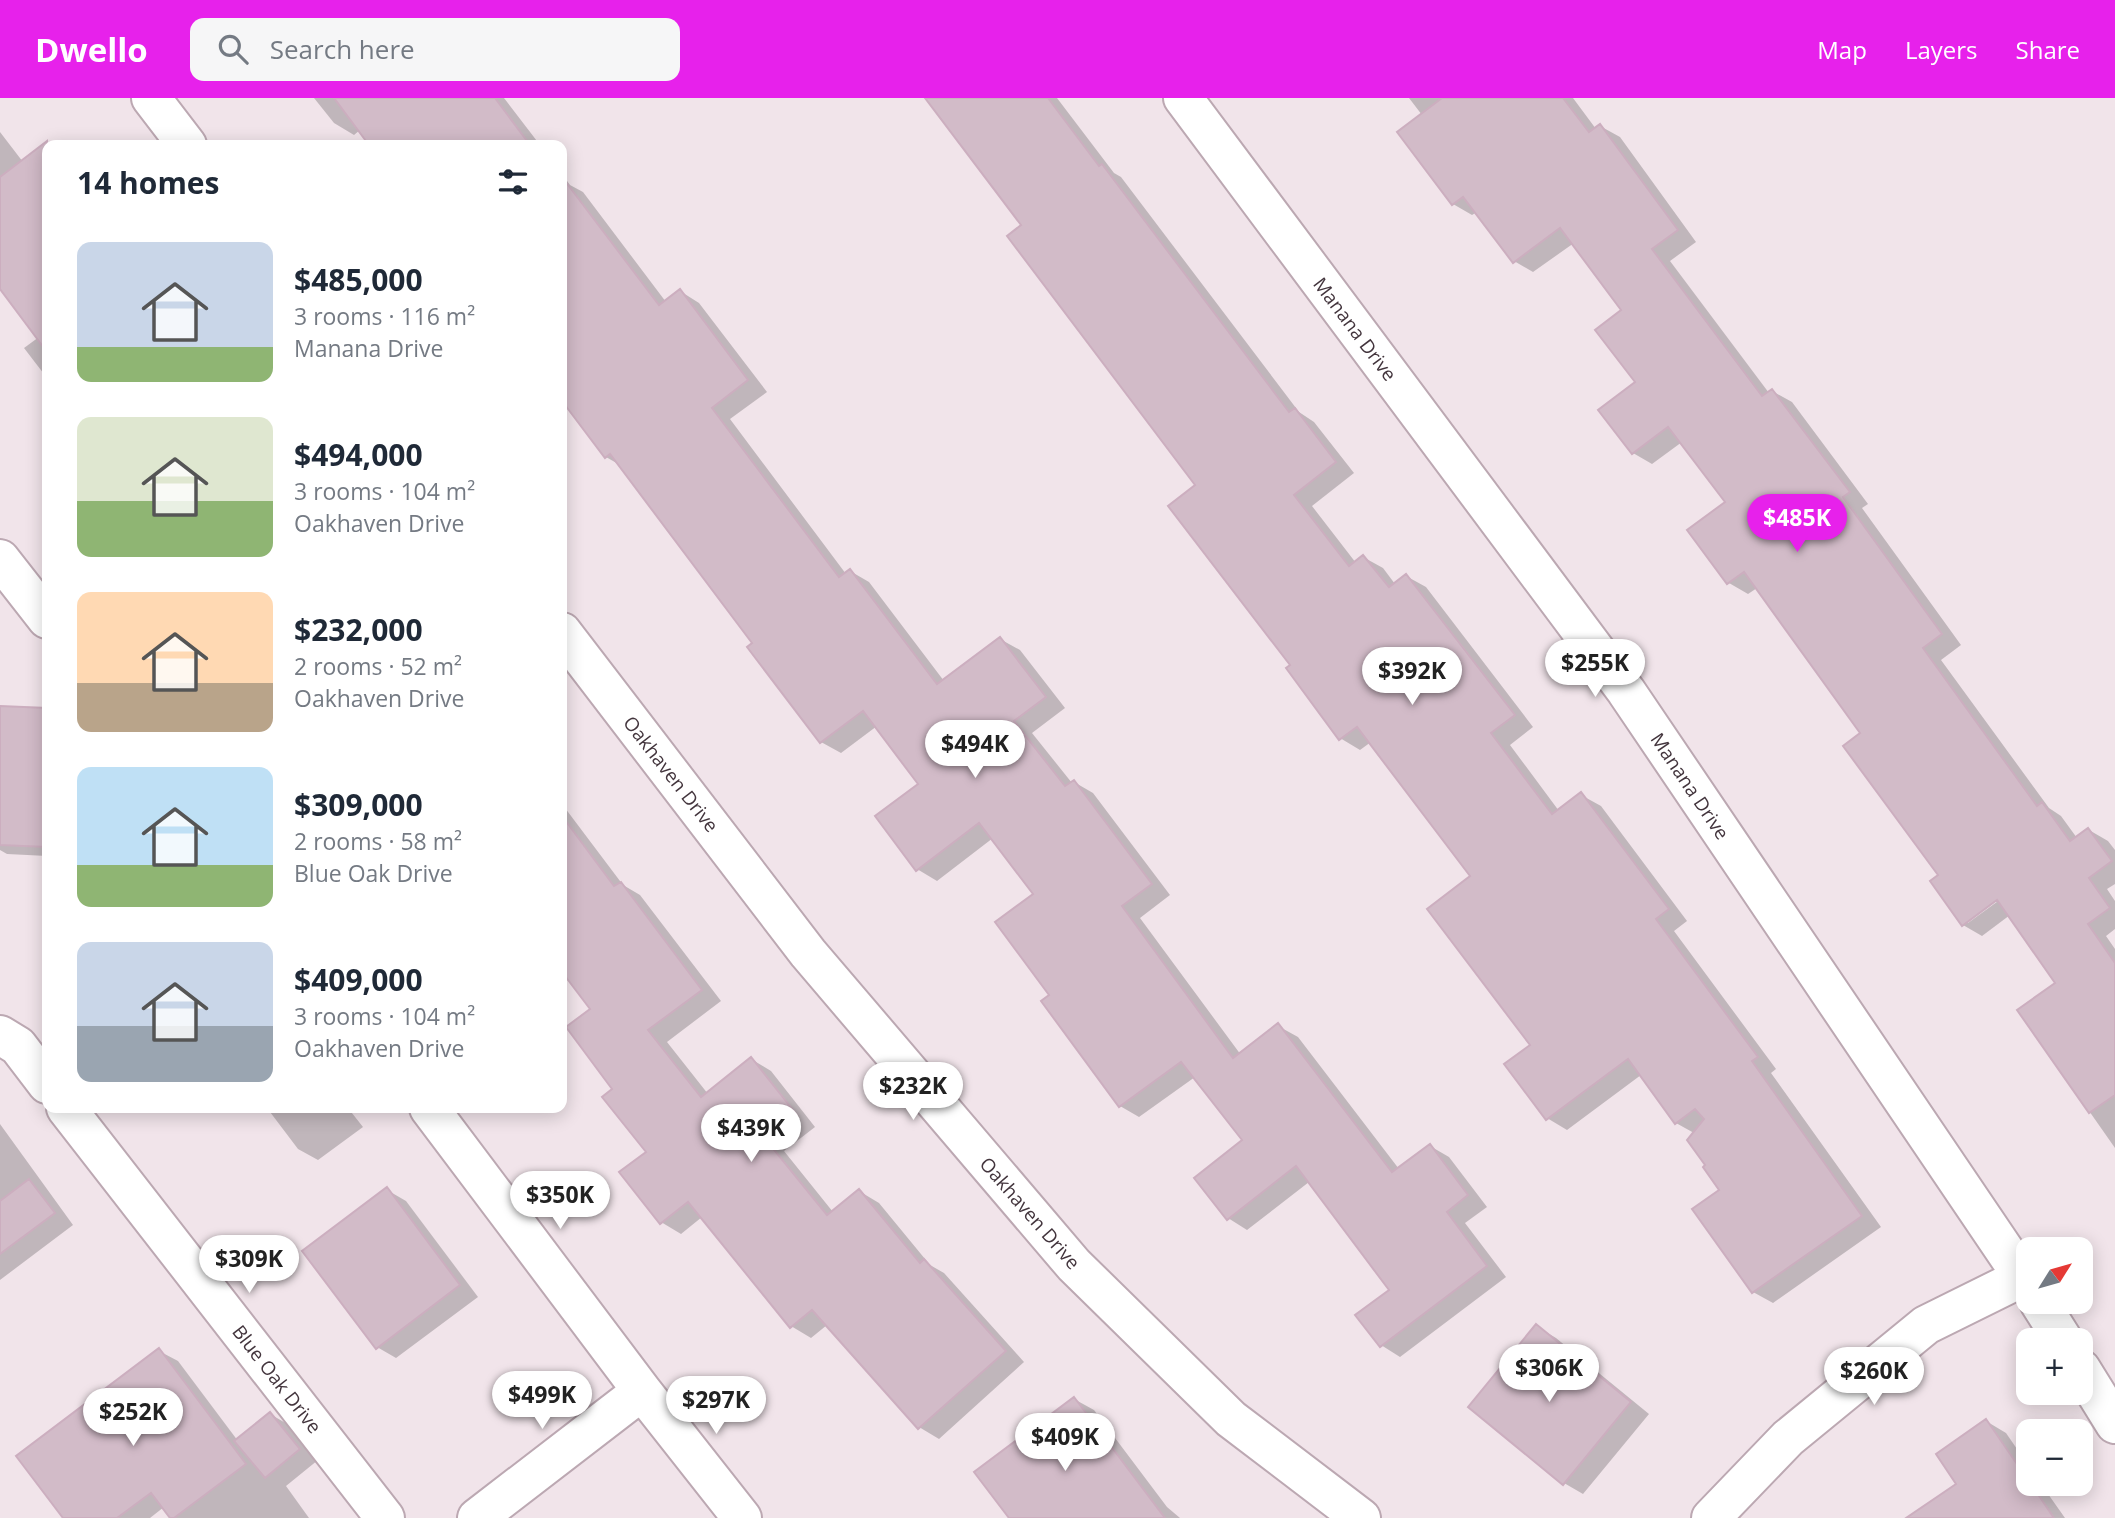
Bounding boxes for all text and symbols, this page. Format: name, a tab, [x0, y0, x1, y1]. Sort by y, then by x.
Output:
search box	[190, 18, 680, 81]
text: Dwello	[35, 27, 148, 72]
icon: search	[214, 30, 252, 68]
text: Search here	[270, 31, 415, 67]
text: Map	[1817, 33, 1867, 66]
text: Layers	[1905, 33, 1978, 66]
text: Share	[2016, 33, 2080, 66]
text: 14 homes	[77, 162, 220, 203]
icon: filters	[494, 163, 532, 201]
text: $485,000	[294, 259, 423, 300]
icon: home	[133, 270, 217, 354]
street label: Manana Drive	[1307, 272, 1403, 386]
text: 3 rooms · 116 m²	[294, 300, 475, 332]
text: Manana Drive	[294, 332, 444, 364]
text: $494,000	[294, 434, 423, 475]
icon: home	[133, 445, 217, 529]
text: 3 rooms · 104 m²	[294, 475, 475, 507]
pin: $485K	[1748, 494, 1846, 554]
text: $485K	[1763, 501, 1831, 533]
text: Oakhaven Drive	[294, 507, 464, 539]
text: $232,000	[294, 609, 423, 650]
icon: home	[133, 620, 217, 704]
pin: $255K	[1546, 640, 1644, 699]
text: $255K	[1561, 646, 1629, 678]
pin: $392K	[1363, 648, 1461, 707]
text: 2 rooms · 52 m²	[294, 650, 462, 682]
text: $392K	[1378, 654, 1446, 686]
text: Oakhaven Drive	[294, 682, 464, 714]
street label: Oakhaven Drive	[617, 711, 725, 837]
pin: $494K	[926, 720, 1024, 780]
text: $494K	[941, 727, 1009, 759]
street label: Manana Drive	[1645, 728, 1735, 844]
text: $309,000	[294, 784, 423, 825]
icon: home	[133, 795, 217, 879]
text: 2 rooms · 58 m²	[294, 825, 462, 857]
text: Blue Oak Drive	[294, 857, 453, 889]
text: $409,000	[294, 959, 423, 1000]
icon: home	[133, 970, 217, 1054]
text: 3 rooms · 104 m²	[294, 1000, 475, 1032]
text: Oakhaven Drive	[294, 1032, 464, 1064]
pin: $232K	[864, 1062, 962, 1122]
text: $232K	[879, 1069, 947, 1101]
pin: $439K	[702, 1104, 800, 1164]
text: $439K	[717, 1111, 785, 1143]
street label: Oakhaven Drive	[974, 1151, 1086, 1275]
pin: $350K	[511, 1172, 609, 1231]
text: $350K	[526, 1178, 594, 1210]
pin: $309K	[200, 1236, 298, 1295]
north arrow	[2016, 1237, 2093, 1314]
map controls	[2016, 1237, 2093, 1496]
text: $309K	[215, 1242, 283, 1274]
street label: Blue Oak Drive	[226, 1319, 328, 1439]
button: +	[2016, 1328, 2093, 1405]
pin: $306K	[1500, 1344, 1598, 1404]
pin: $260K	[1825, 1348, 1923, 1407]
text: $306K	[1515, 1351, 1583, 1383]
text: $260K	[1840, 1354, 1908, 1386]
pin: $499K	[493, 1372, 591, 1431]
pin: $297K	[667, 1376, 765, 1436]
text: $499K	[508, 1378, 576, 1410]
text: $297K	[682, 1383, 750, 1415]
pin: $252K	[84, 1388, 182, 1448]
text: $252K	[99, 1395, 167, 1427]
pin: $409K	[1016, 1414, 1114, 1473]
button: −	[2016, 1419, 2093, 1496]
text: $409K	[1031, 1420, 1099, 1452]

